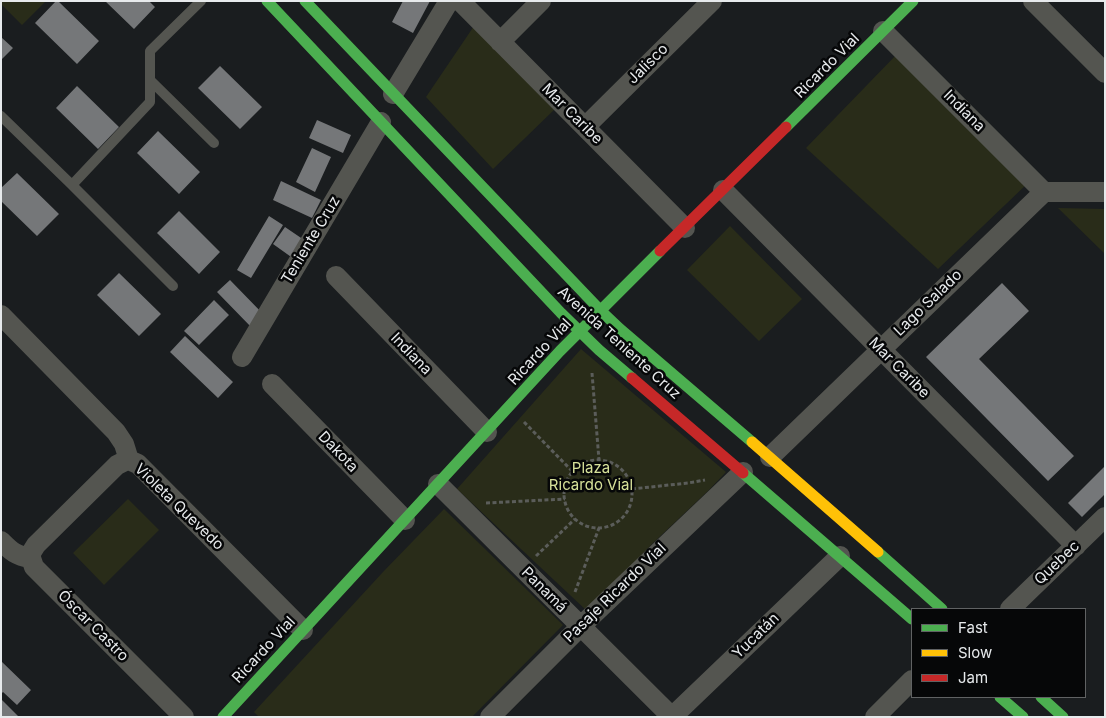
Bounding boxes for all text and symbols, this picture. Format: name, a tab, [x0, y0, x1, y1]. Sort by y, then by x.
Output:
street label: Ricardo Vial	[791, 30, 863, 102]
street label: Jalisco	[624, 40, 672, 88]
street label: Mar Caribe	[538, 80, 606, 148]
street label: Indiana	[939, 86, 989, 136]
street label: Teniente Cruz	[278, 193, 344, 287]
street label: Lago Salado	[890, 266, 966, 340]
street label: Avenida Teniente Cruz	[554, 283, 684, 403]
street label: Ricardo Vial	[505, 315, 575, 389]
street label: Indiana	[387, 329, 435, 379]
street label: Mar Caribe	[865, 334, 933, 402]
street label: Dakota	[314, 428, 362, 476]
park label: Plaza Ricardo Vial	[549, 459, 633, 494]
street label: Violeta Quevedo	[131, 460, 227, 554]
street label: Quebec	[1031, 537, 1083, 589]
street label: Pasaje Ricardo Vial	[560, 540, 670, 646]
street label: Panamá	[518, 564, 570, 616]
street label: Óscar Castro	[54, 587, 132, 665]
legend	[911, 608, 1086, 698]
street label: Yucatán	[729, 609, 783, 663]
street label: Ricardo Vial	[229, 613, 299, 687]
text: Fast	[958, 618, 988, 637]
text: Slow	[958, 643, 992, 662]
text: Jam	[958, 668, 988, 687]

